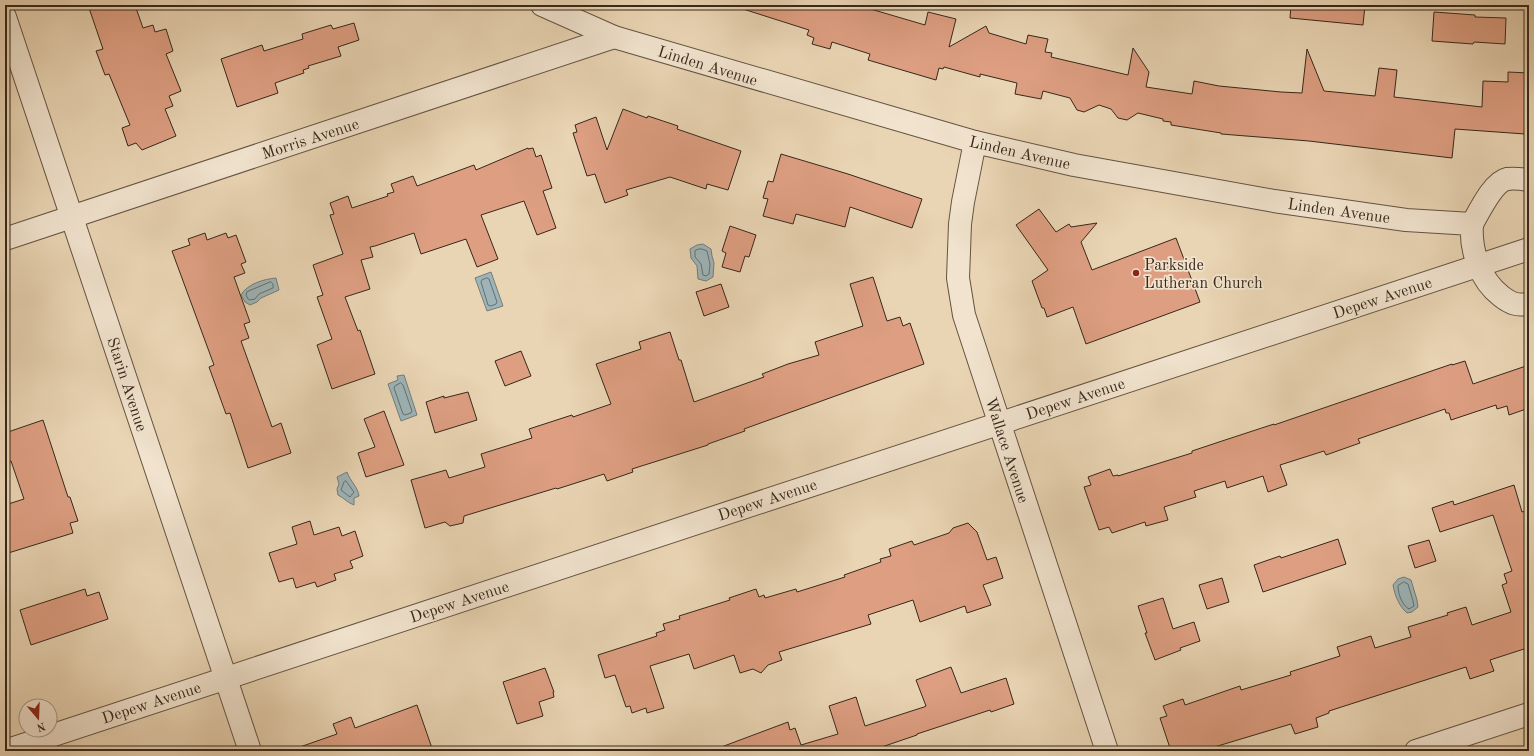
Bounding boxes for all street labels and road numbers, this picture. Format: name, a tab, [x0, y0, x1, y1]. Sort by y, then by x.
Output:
street label: Linden Avenue	[656, 44, 759, 90]
street label: Morris Avenue	[260, 117, 361, 163]
street label: Linden Avenue	[967, 135, 1072, 173]
street label: Linden Avenue	[1286, 197, 1391, 227]
street label: Depew Avenue	[1331, 275, 1434, 322]
street label: Starin Avenue	[103, 335, 149, 434]
street label: Depew Avenue	[1024, 376, 1127, 423]
street label: Wallace Avenue	[982, 396, 1031, 505]
street label: Depew Avenue	[716, 477, 819, 524]
street label: Depew Avenue	[408, 579, 511, 626]
street label: Depew Avenue	[100, 680, 203, 727]

